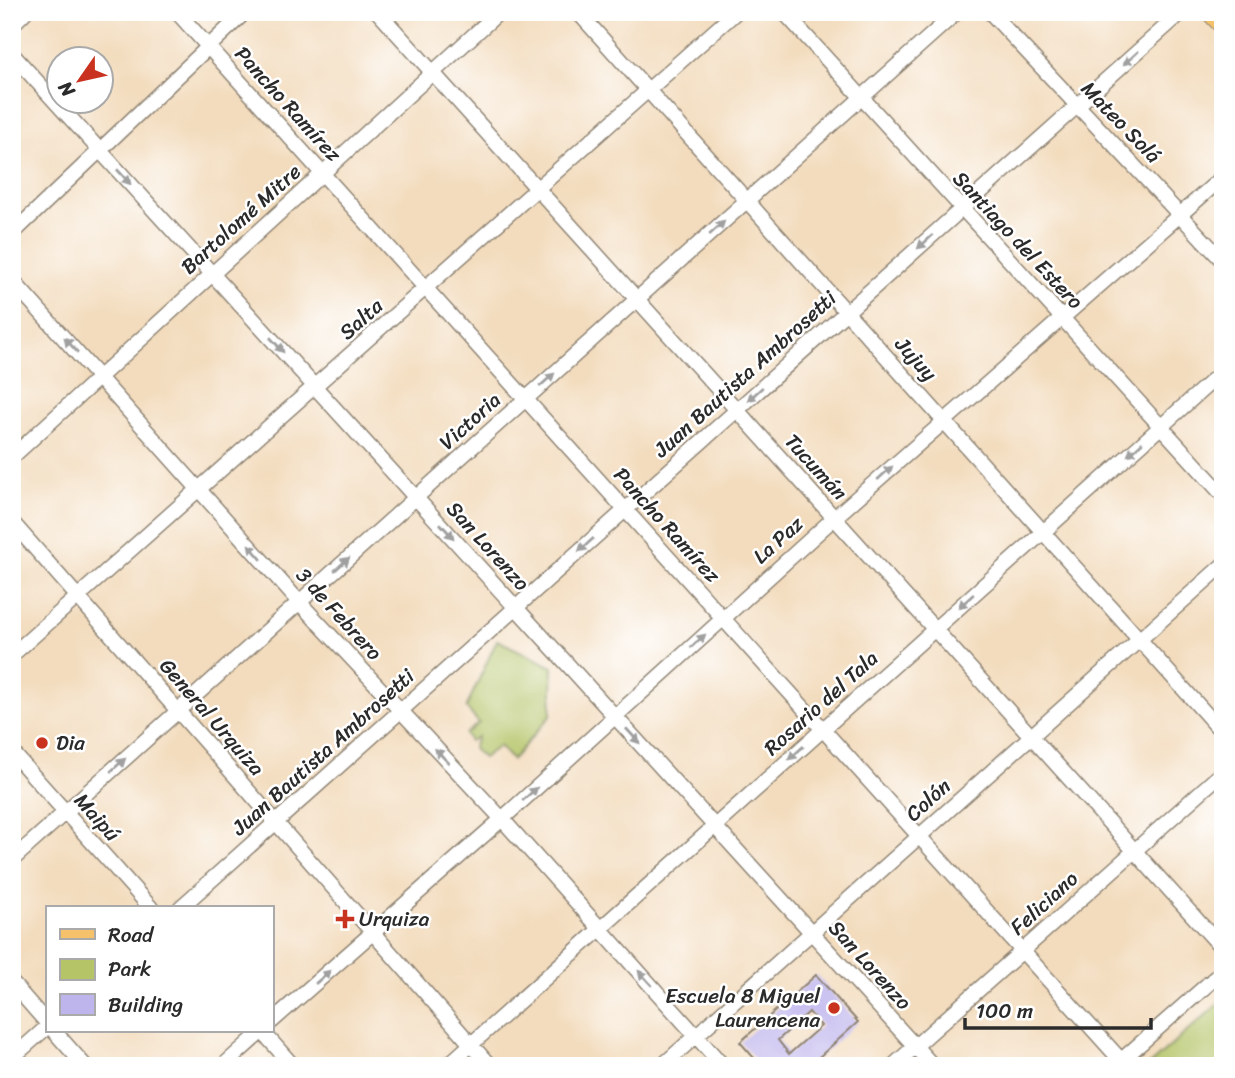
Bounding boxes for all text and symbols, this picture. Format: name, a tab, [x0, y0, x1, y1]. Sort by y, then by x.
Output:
street label: Pancho Ramírez	[225, 37, 351, 171]
north arrow	[46, 46, 116, 116]
one-way arrow	[1122, 50, 1140, 66]
street label: Mateo Solá	[1071, 71, 1171, 173]
text: N	[48, 74, 84, 105]
street label: Bartolomé Mitre	[172, 154, 311, 284]
street label: Santiago del Estero	[943, 161, 1093, 319]
one-way arrow	[116, 168, 131, 185]
one-way arrow	[708, 220, 726, 236]
one-way arrow	[916, 234, 934, 250]
street label: Juan Bautista Ambrosetti	[644, 280, 846, 468]
street label: Salta	[330, 288, 392, 350]
street label: Jujuy	[884, 327, 947, 390]
one-way arrow	[269, 336, 285, 354]
one-way arrow	[64, 337, 80, 354]
one-way arrow	[538, 372, 556, 388]
street label: Victoria	[430, 382, 510, 460]
one-way arrow	[746, 386, 764, 402]
street label: Tucumán	[775, 424, 857, 510]
one-way arrow	[1127, 441, 1144, 457]
street label: Pancho Ramírez	[604, 458, 730, 592]
one-way arrow	[877, 466, 894, 481]
street label: San Lorenzo	[437, 492, 540, 600]
street label: La Paz	[744, 506, 813, 574]
one-way arrow	[439, 522, 455, 540]
one-way arrow	[577, 537, 594, 553]
one-way arrow	[247, 543, 263, 561]
one-way arrow	[333, 557, 350, 573]
street label: 3 de Febrero	[286, 558, 392, 670]
one-way arrow	[957, 593, 975, 609]
one-way arrow	[689, 634, 706, 650]
street label: Rosario del Tala	[755, 640, 888, 765]
street label: General Urquiza	[149, 649, 275, 785]
street label: Juan Bautista Ambrosetti	[222, 658, 424, 846]
place label: Dia	[56, 724, 85, 762]
one-way arrow	[625, 727, 641, 745]
marker: Dia	[34, 735, 50, 751]
one-way arrow	[787, 745, 805, 761]
one-way arrow	[434, 748, 450, 765]
one-way arrow	[109, 758, 126, 774]
street label: Colón	[896, 769, 960, 831]
street label: Maipú	[64, 784, 130, 851]
one-way arrow	[521, 787, 538, 803]
street label: Feliciano	[1000, 861, 1088, 945]
place label: Urquiza	[359, 900, 430, 938]
legend	[46, 906, 273, 1032]
marker: Urquiza	[337, 911, 353, 927]
street label: San Lorenzo	[819, 911, 922, 1019]
text: Road	[108, 916, 155, 954]
text: Park	[108, 950, 151, 988]
one-way arrow	[637, 969, 653, 987]
one-way arrow	[314, 970, 331, 985]
place label: Escuela 8 Miguel Laurencena	[665, 977, 821, 1039]
text: Building	[108, 986, 184, 1024]
scale bar	[965, 987, 1151, 1031]
text: 100 m	[976, 992, 1033, 1030]
marker: Escuela 8 Miguel Laurencena	[826, 1000, 842, 1016]

